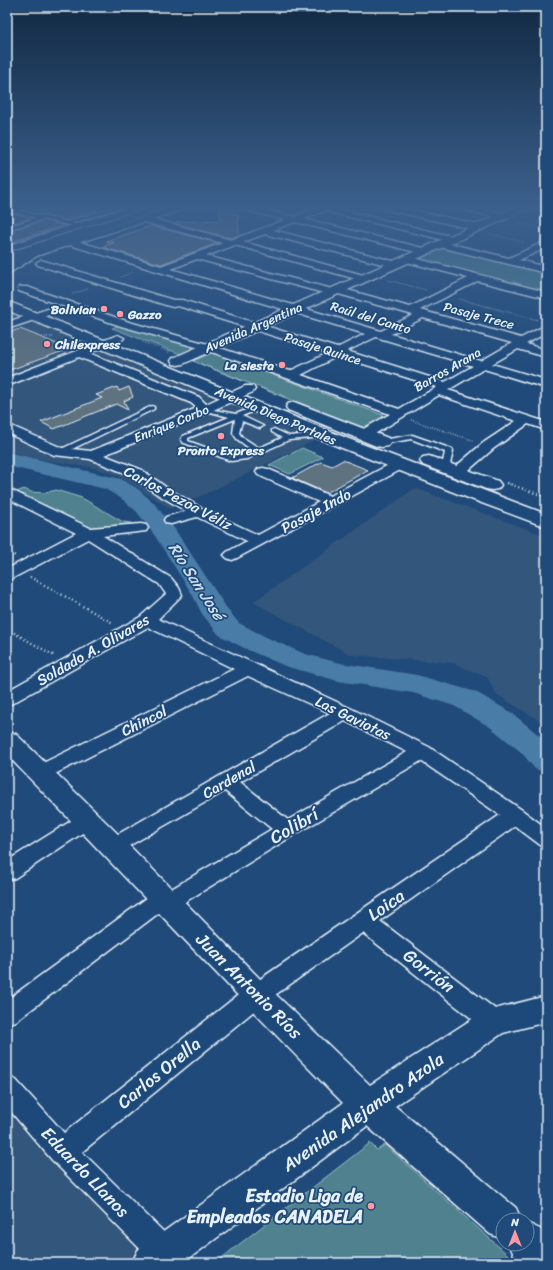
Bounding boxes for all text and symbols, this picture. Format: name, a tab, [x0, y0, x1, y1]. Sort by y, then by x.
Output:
street label: Raúl del Canto	[328, 294, 414, 341]
street label: Avenida Argentina	[199, 295, 307, 360]
street label: Pasaje Trece	[441, 295, 517, 336]
place label: Bolivian	[51, 298, 97, 321]
place label: Gazzo	[127, 303, 162, 326]
marker: Bolivian	[99, 304, 109, 314]
marker: Gazzo	[115, 309, 125, 319]
street label: Pasaje Quince	[281, 325, 364, 372]
place label: Chilexpress	[54, 333, 121, 356]
marker: Chilexpress	[42, 339, 52, 349]
street label: Barros Arana	[409, 341, 486, 398]
place label: La siesta	[225, 354, 274, 377]
marker: La siesta	[277, 360, 287, 370]
street label: Avenida Diego Portales	[210, 379, 340, 452]
street label: Enrique Corbo	[130, 398, 213, 449]
marker: Pronto Express	[216, 431, 226, 441]
place label: Pronto Express	[178, 439, 265, 462]
street label: Carlos Pezoa Véliz	[119, 458, 238, 538]
street label: Pasaje Indo	[276, 481, 356, 540]
water label: Río San José	[160, 536, 234, 629]
street label: Soldado A. Olivares	[31, 607, 155, 693]
street label: Las Gaviotas	[311, 688, 395, 748]
street label: Chincol	[116, 698, 172, 744]
street label: Cardenal	[197, 754, 262, 806]
street label: Colibrí	[263, 798, 326, 853]
street label: Loica	[360, 880, 412, 930]
street label: Juan Antonio Ríos	[187, 924, 311, 1048]
street label: Gorrión	[396, 940, 462, 1002]
street label: Carlos Orella	[110, 1029, 208, 1117]
street label: Avenida Alejandro Azola	[274, 1043, 452, 1181]
street label: Eduardo Llanos	[33, 1119, 138, 1226]
place label: Estadio Liga de Empleados CANADELA	[187, 1180, 363, 1233]
marker: Estadio Liga de Empleados CANADELA	[366, 1201, 376, 1211]
north arrow	[495, 1212, 535, 1252]
text: N	[510, 1213, 519, 1232]

